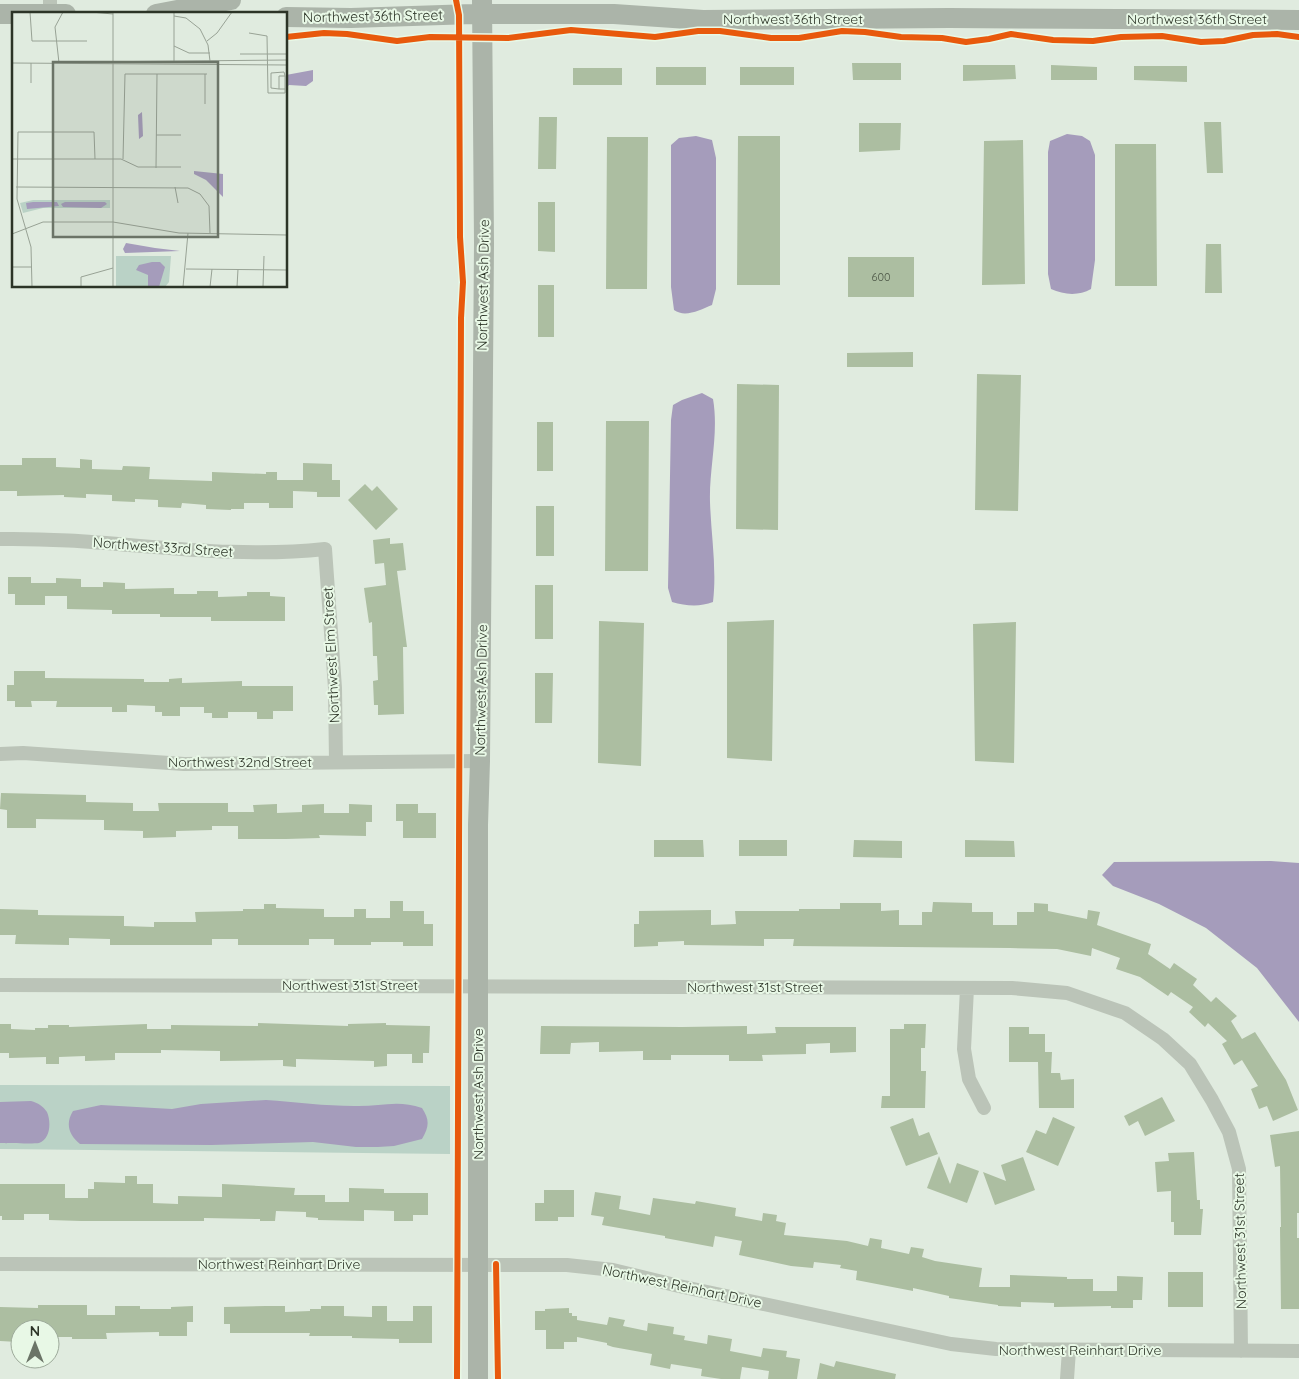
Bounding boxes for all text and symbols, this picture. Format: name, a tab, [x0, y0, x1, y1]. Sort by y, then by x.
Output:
street label: Northwest 36th Street	[303, 6, 443, 26]
street label: Northwest 36th Street	[723, 10, 863, 28]
street label: Northwest 36th Street	[1127, 10, 1267, 28]
inset map	[12, 12, 288, 288]
street label: Northwest Ash Drive	[473, 219, 493, 351]
house number: 600	[871, 270, 891, 284]
street label: Northwest 33rd Street	[92, 533, 234, 561]
street label: Northwest Elm Street	[318, 586, 344, 724]
street label: Northwest Ash Drive	[471, 624, 491, 756]
street label: Northwest 32nd Street	[168, 753, 312, 771]
street label: Northwest 31st Street	[282, 976, 418, 994]
street label: Northwest 31st Street	[687, 978, 823, 996]
street label: Northwest Ash Drive	[469, 1028, 487, 1160]
street label: Northwest 31st Street	[1230, 1172, 1250, 1309]
street label: Northwest Reinhart Drive	[198, 1255, 360, 1273]
street label: Northwest Reinhart Drive	[601, 1260, 764, 1312]
north arrow	[10, 1319, 60, 1369]
text: N	[30, 1322, 40, 1340]
street label: Northwest Reinhart Drive	[999, 1341, 1161, 1359]

